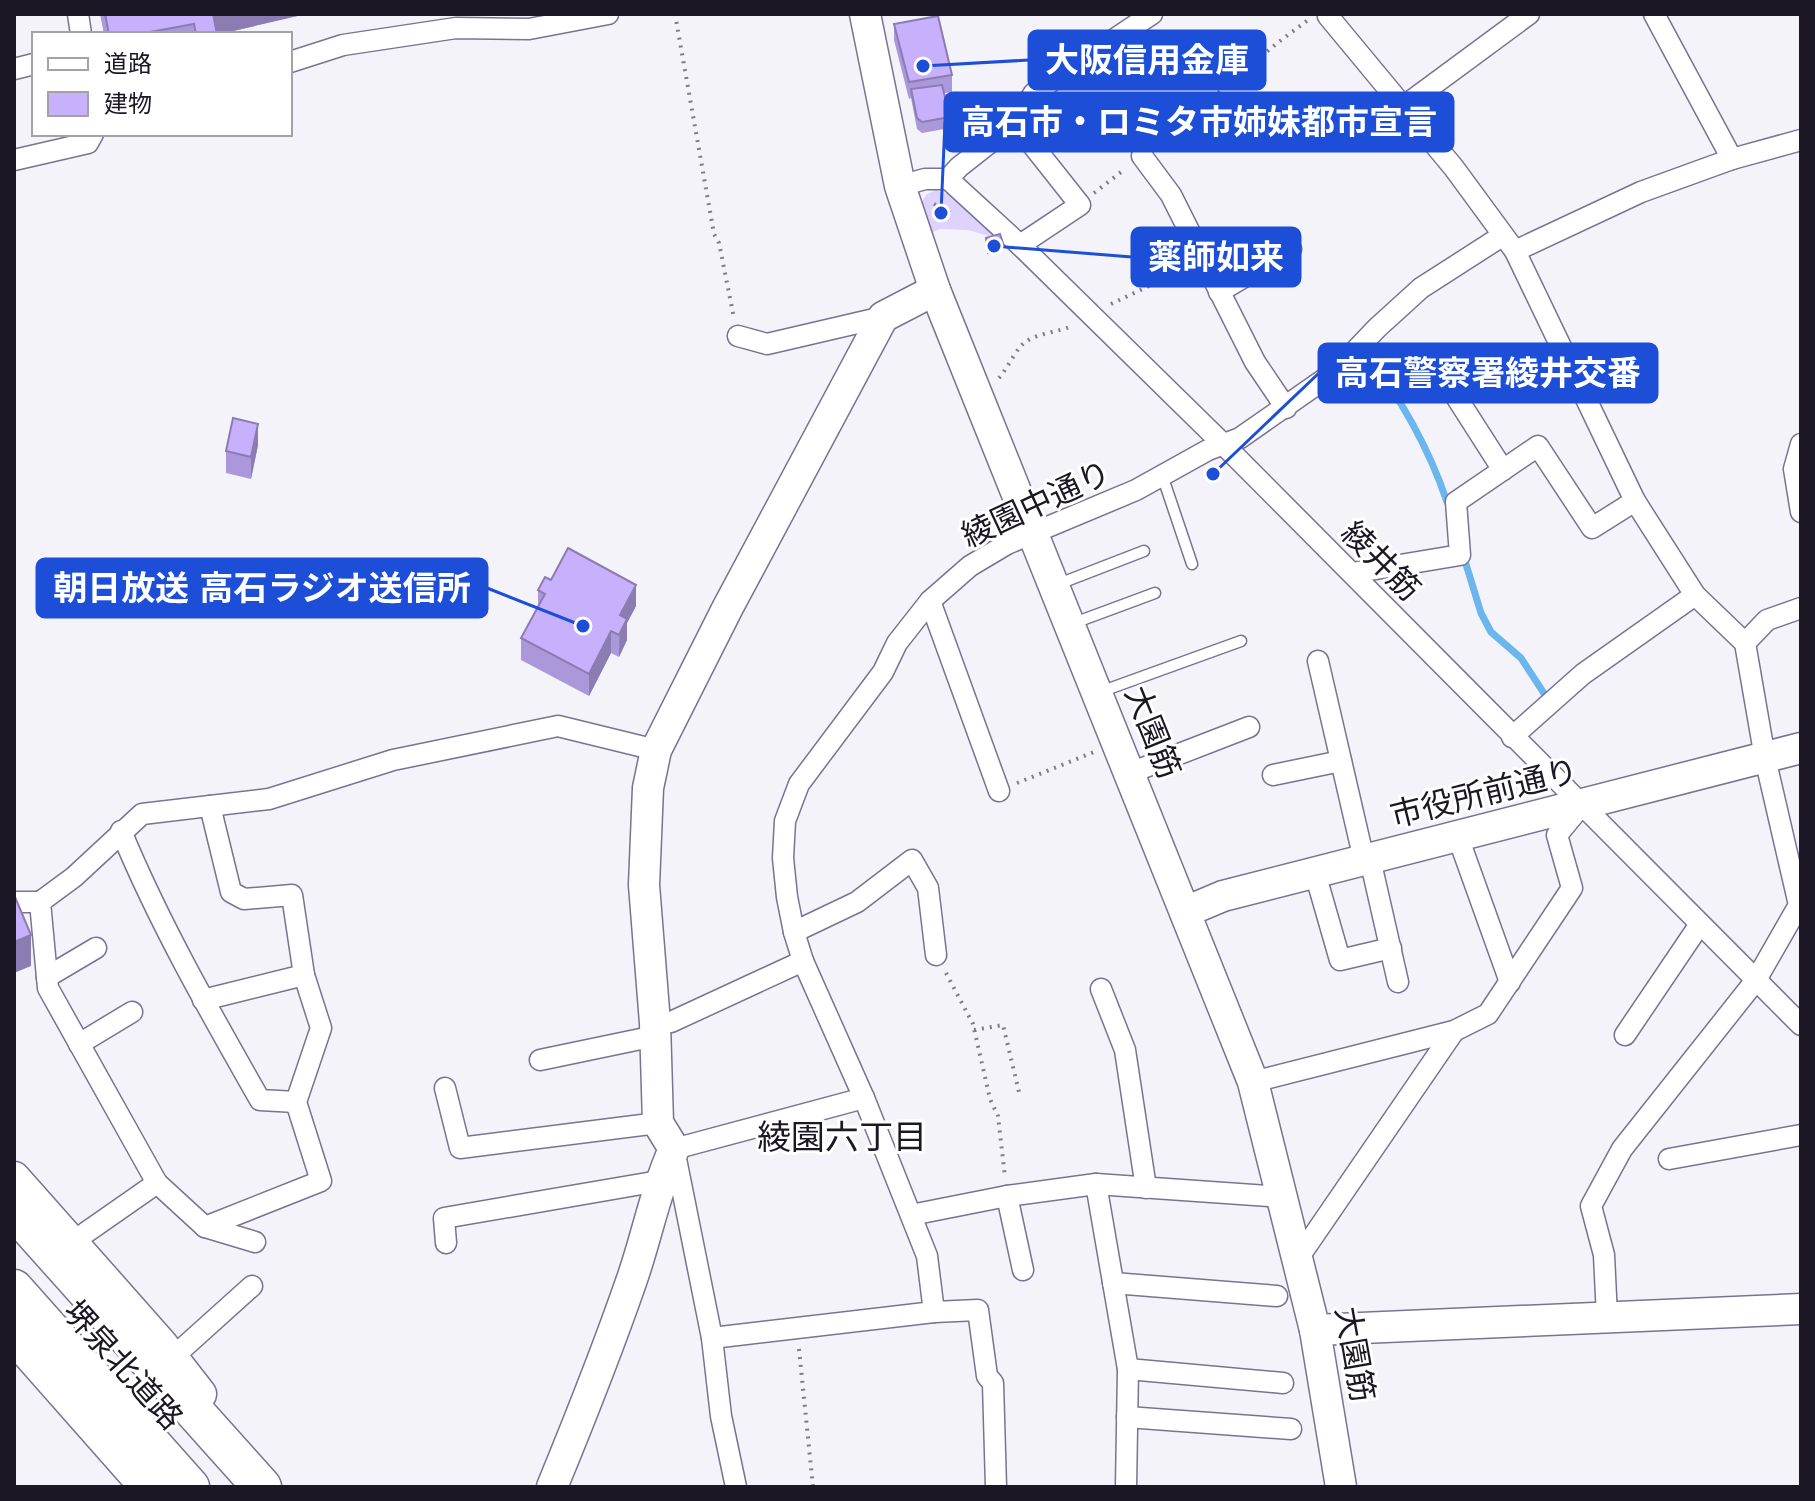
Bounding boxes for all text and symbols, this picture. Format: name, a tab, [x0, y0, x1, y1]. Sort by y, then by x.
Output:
callout: 大阪信用金庫	[1029, 31, 1265, 89]
legend	[32, 32, 292, 136]
text: 大阪信用金庫	[1045, 36, 1249, 85]
text: 道路	[104, 46, 152, 81]
text: 建物	[104, 86, 152, 121]
callout: 高石市・ロミタ市姉妹都市宣言	[945, 93, 1453, 151]
text: 高石市・ロミタ市姉妹都市宣言	[961, 98, 1437, 147]
callout: 薬師如来	[1132, 228, 1300, 286]
text: 薬師如来	[1148, 233, 1284, 282]
callout: 高石警察署綾井交番	[1319, 344, 1657, 402]
text: 高石警察署綾井交番	[1335, 349, 1641, 398]
street label: 綾園中通り	[954, 449, 1118, 559]
street label: 綾井筋	[1331, 511, 1431, 611]
callout: 朝日放送 高石ラジオ送信所	[37, 559, 487, 617]
text: 朝日放送 高石ラジオ送信所	[53, 564, 471, 613]
street label: 大園筋	[1114, 679, 1192, 785]
street label: 市役所前通り	[1385, 747, 1583, 839]
district label: 綾園六丁目	[757, 1113, 927, 1162]
street label: 堺泉北道路	[52, 1290, 194, 1440]
street label: 大園筋	[1324, 1303, 1386, 1405]

